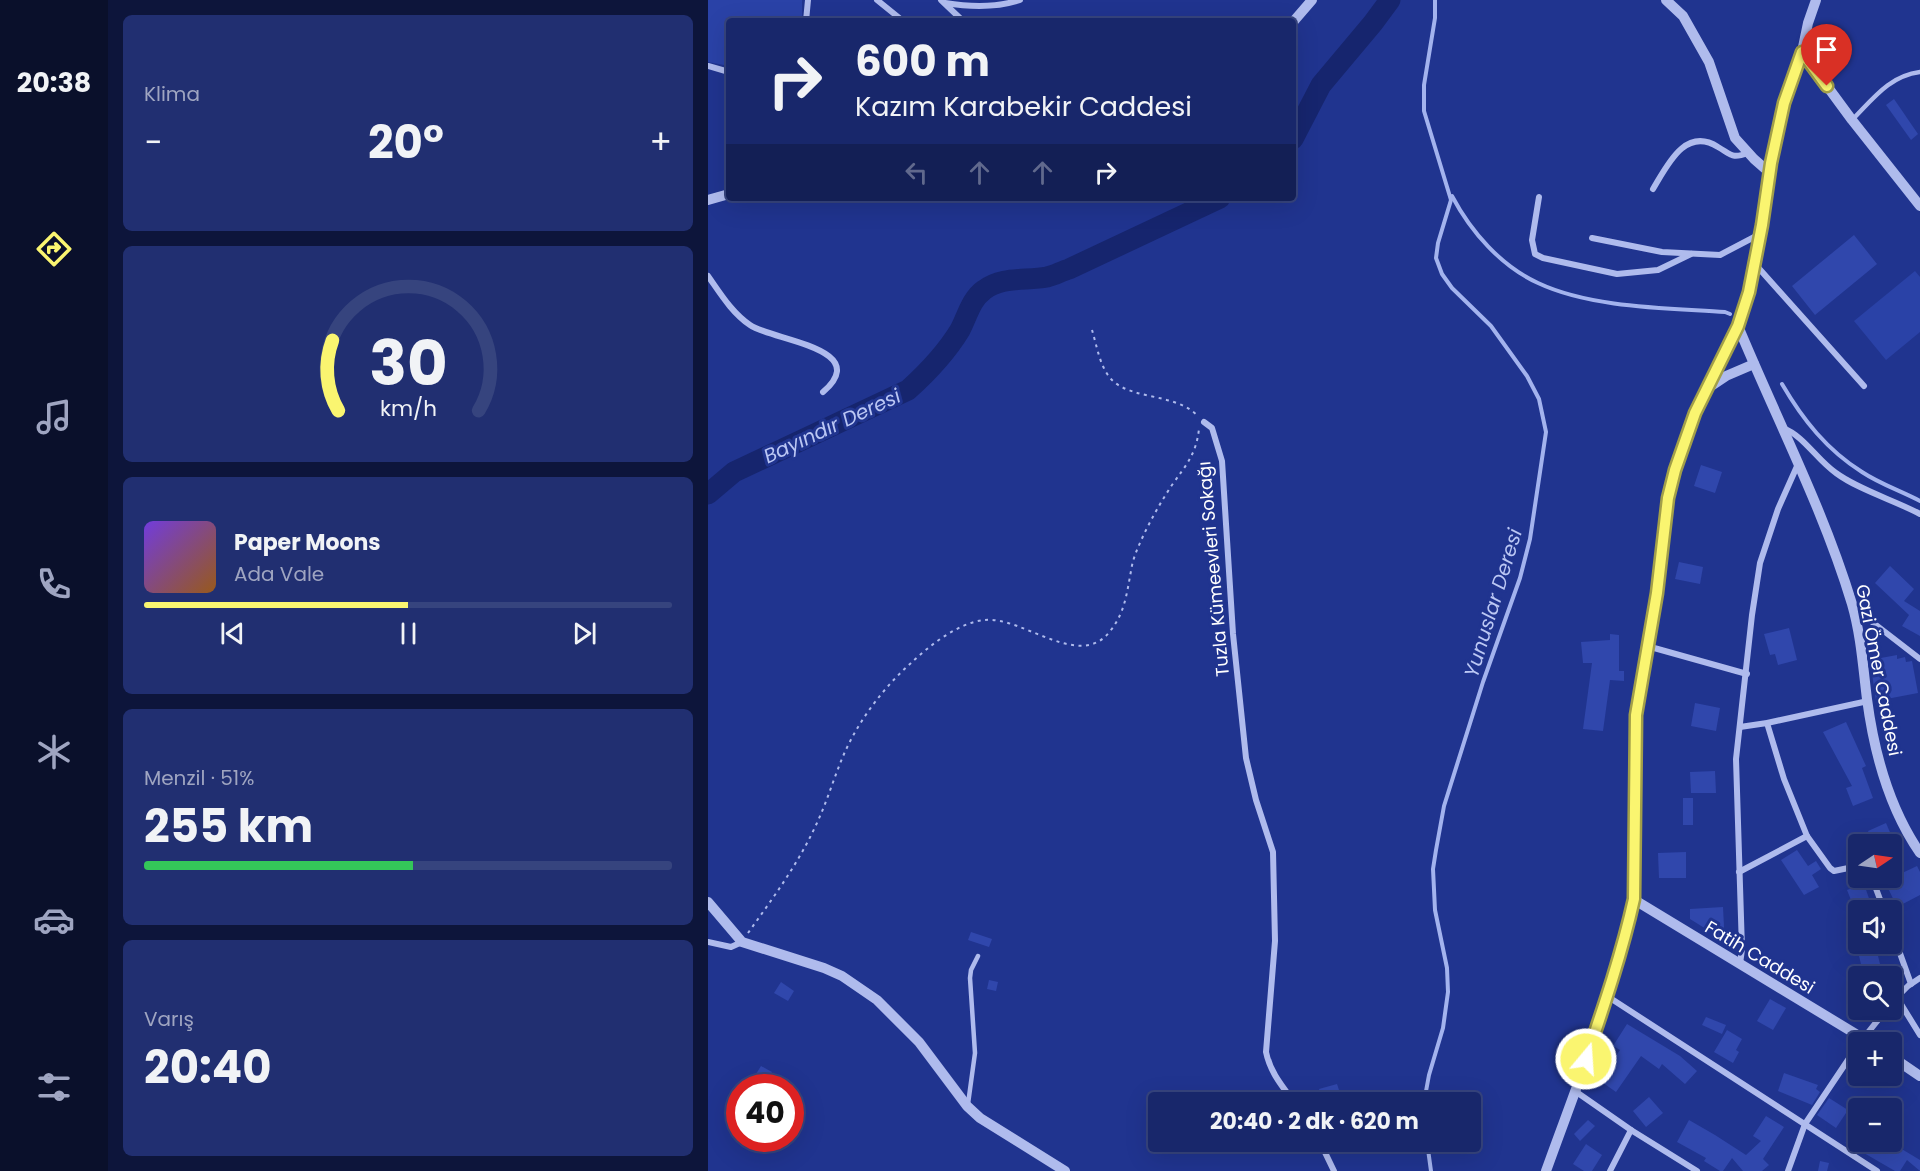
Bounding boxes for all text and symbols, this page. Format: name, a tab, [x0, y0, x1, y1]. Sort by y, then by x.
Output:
pin	[1801, 24, 1852, 86]
text: 600 m	[855, 32, 990, 91]
icon: arrive	[1810, 33, 1843, 66]
icon: right	[756, 42, 834, 120]
text: 20:38	[17, 64, 91, 101]
text: Klima	[144, 80, 200, 108]
text: Kazım Karabekir Caddesi	[855, 88, 1192, 125]
text: 20°	[368, 111, 444, 174]
text: −	[144, 119, 162, 166]
text: +	[649, 119, 672, 166]
icon: left	[900, 156, 933, 189]
icon: ahead	[963, 156, 996, 189]
icon: ahead	[1026, 156, 1059, 189]
icon: right	[1089, 156, 1122, 189]
icon: directions	[33, 228, 75, 270]
text: 30	[369, 319, 447, 407]
water label: Bayındır Deresi	[759, 382, 906, 470]
text: km/h	[379, 394, 437, 425]
icon: music	[33, 396, 75, 438]
street label: Tuzla Kümeevleri Sokağı	[1191, 460, 1235, 678]
water label: Yunuslar Deresi	[1457, 524, 1529, 681]
text: Paper Moons	[234, 527, 381, 558]
text: Ada Vale	[234, 560, 324, 588]
icon: phone	[33, 563, 75, 605]
street label: Gazi Ömer Caddesi	[1850, 582, 1908, 758]
icon: previous	[216, 617, 249, 650]
icon: pause	[392, 617, 425, 650]
icon: next	[568, 617, 601, 650]
icon: climate	[33, 731, 75, 773]
text: Menzil · 51%	[144, 764, 254, 792]
text: 255 km	[144, 795, 313, 858]
north arrow	[1848, 834, 1902, 888]
map controls	[1848, 834, 1902, 1152]
icon: car	[33, 899, 75, 941]
button: sound	[1848, 900, 1902, 954]
street label: Fatih Caddesi	[1700, 914, 1820, 1000]
button: search	[1848, 966, 1902, 1020]
text: Varış	[144, 1005, 194, 1033]
position arrow	[1554, 1027, 1618, 1091]
button: +	[1848, 1032, 1902, 1086]
text: 20:40	[144, 1036, 272, 1099]
icon: filters	[33, 1066, 75, 1108]
speed limit sign: 40	[726, 1074, 804, 1152]
button: −	[1848, 1098, 1902, 1152]
text: 20:40 · 2 dk · 620 m	[1210, 1106, 1419, 1137]

